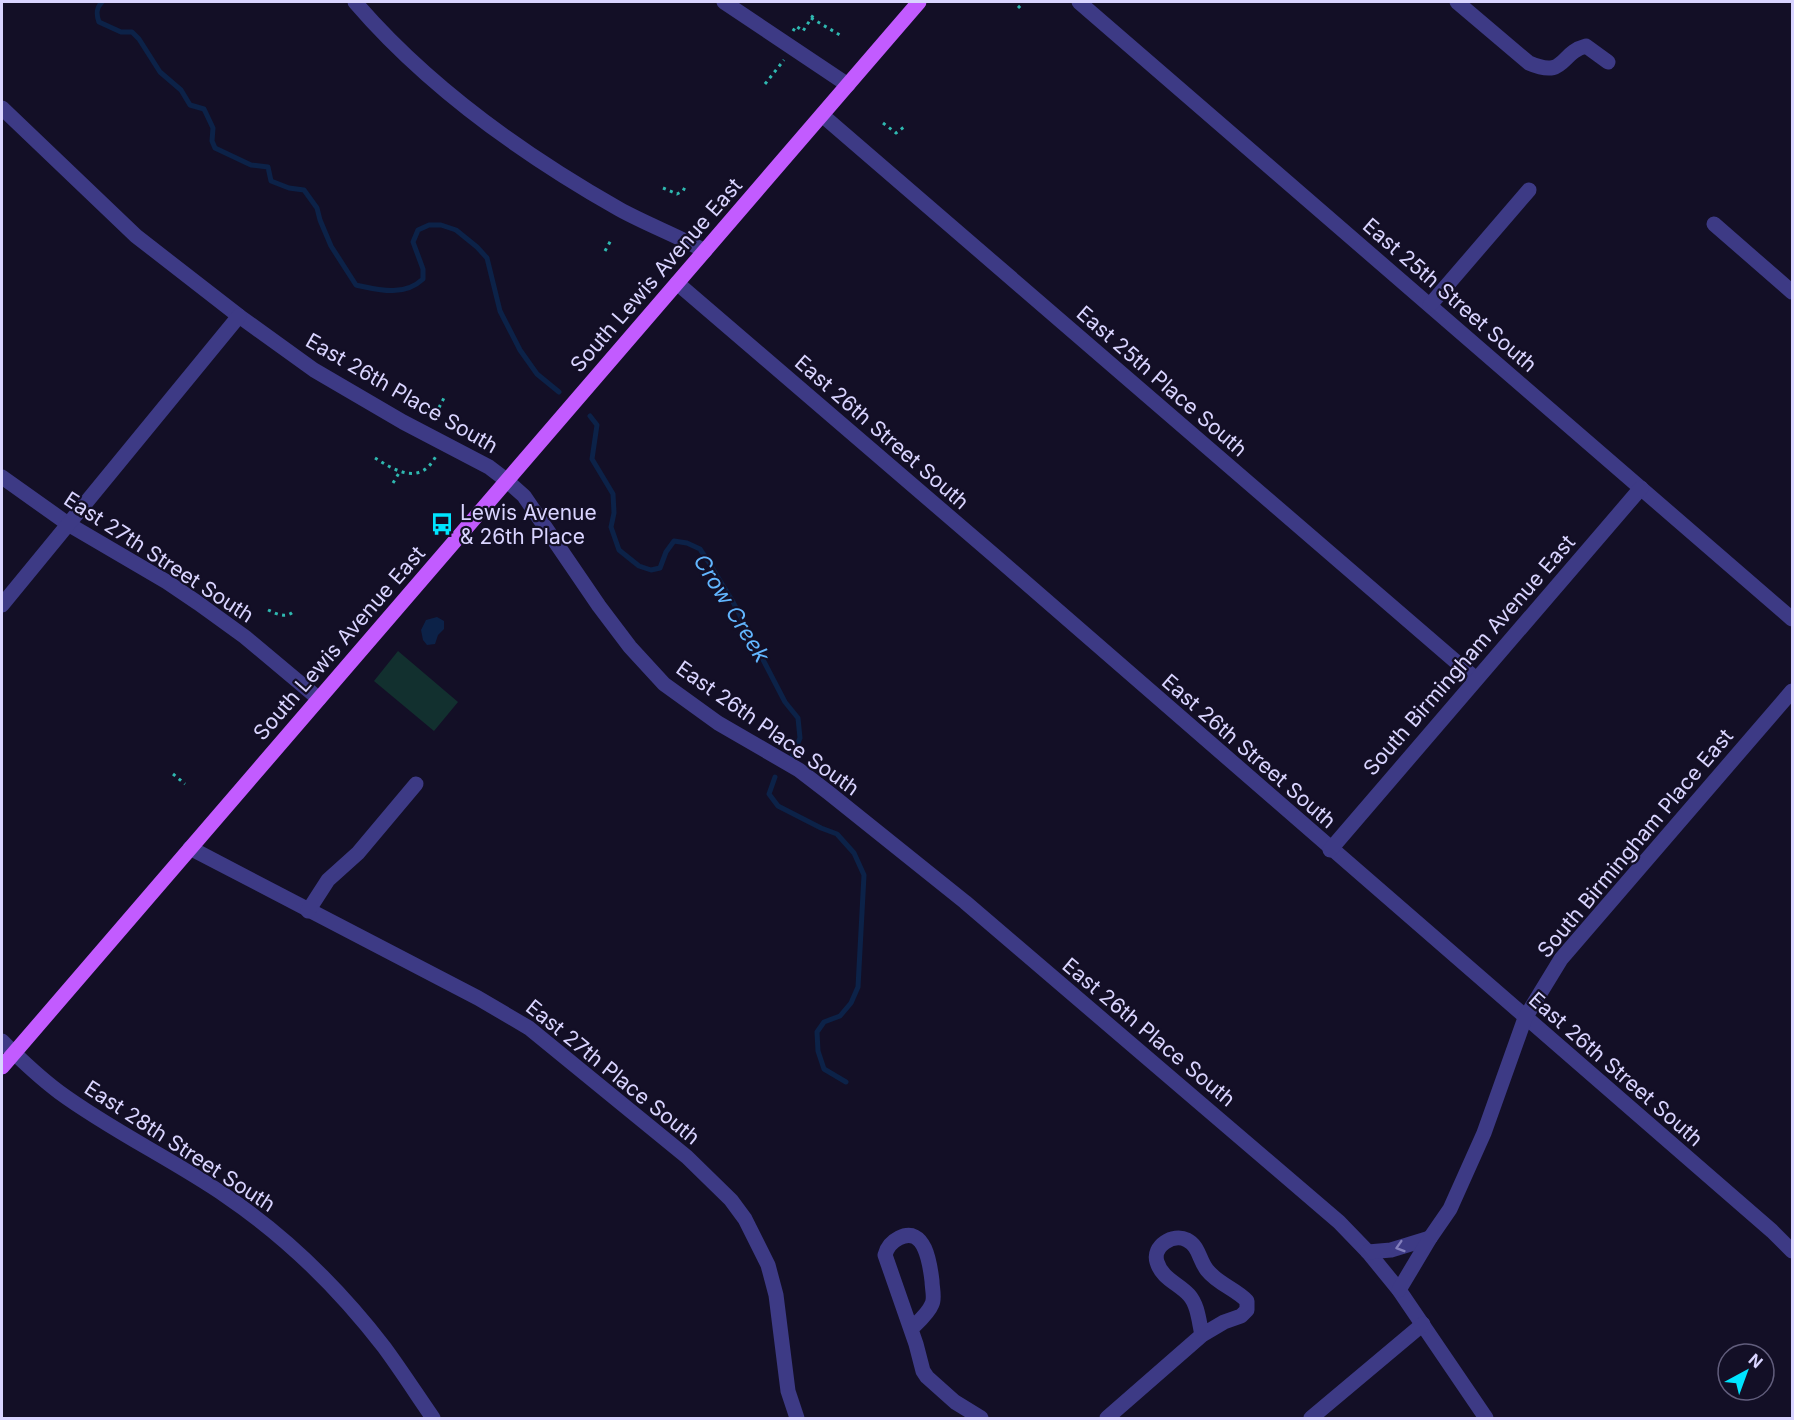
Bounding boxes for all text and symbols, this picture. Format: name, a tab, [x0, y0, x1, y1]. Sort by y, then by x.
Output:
street label: South Lewis Avenue East	[565, 173, 747, 377]
street label: East 25th Street South	[1358, 213, 1542, 377]
street label: East 25th Place South	[1072, 300, 1252, 462]
street label: East 26th Place South	[302, 328, 502, 458]
street label: East 26th Street South	[790, 350, 974, 514]
street label: East 27th Street South	[59, 486, 259, 628]
place label: Lewis Avenue & 26th Place	[460, 500, 597, 549]
bus stop icon: Lewis Avenue & 26th Place	[429, 511, 455, 537]
street label: South Birmingham Avenue East	[1358, 530, 1580, 780]
street label: South Lewis Avenue East	[248, 541, 430, 745]
water label: Crow Creek	[689, 549, 776, 668]
street label: East 26th Place South	[672, 655, 864, 801]
street label: East 26th Street South	[1157, 669, 1341, 833]
street label: South Birmingham Place East	[1532, 723, 1738, 962]
street label: East 26th Place South	[1058, 953, 1240, 1111]
street label: East 26th Street South	[1524, 987, 1708, 1151]
street label: East 27th Place South	[521, 994, 705, 1150]
street label: East 28th Street South	[80, 1075, 280, 1217]
one-way arrow	[1395, 1240, 1406, 1252]
north arrow	[1716, 1342, 1776, 1402]
text: N	[1745, 1349, 1767, 1372]

